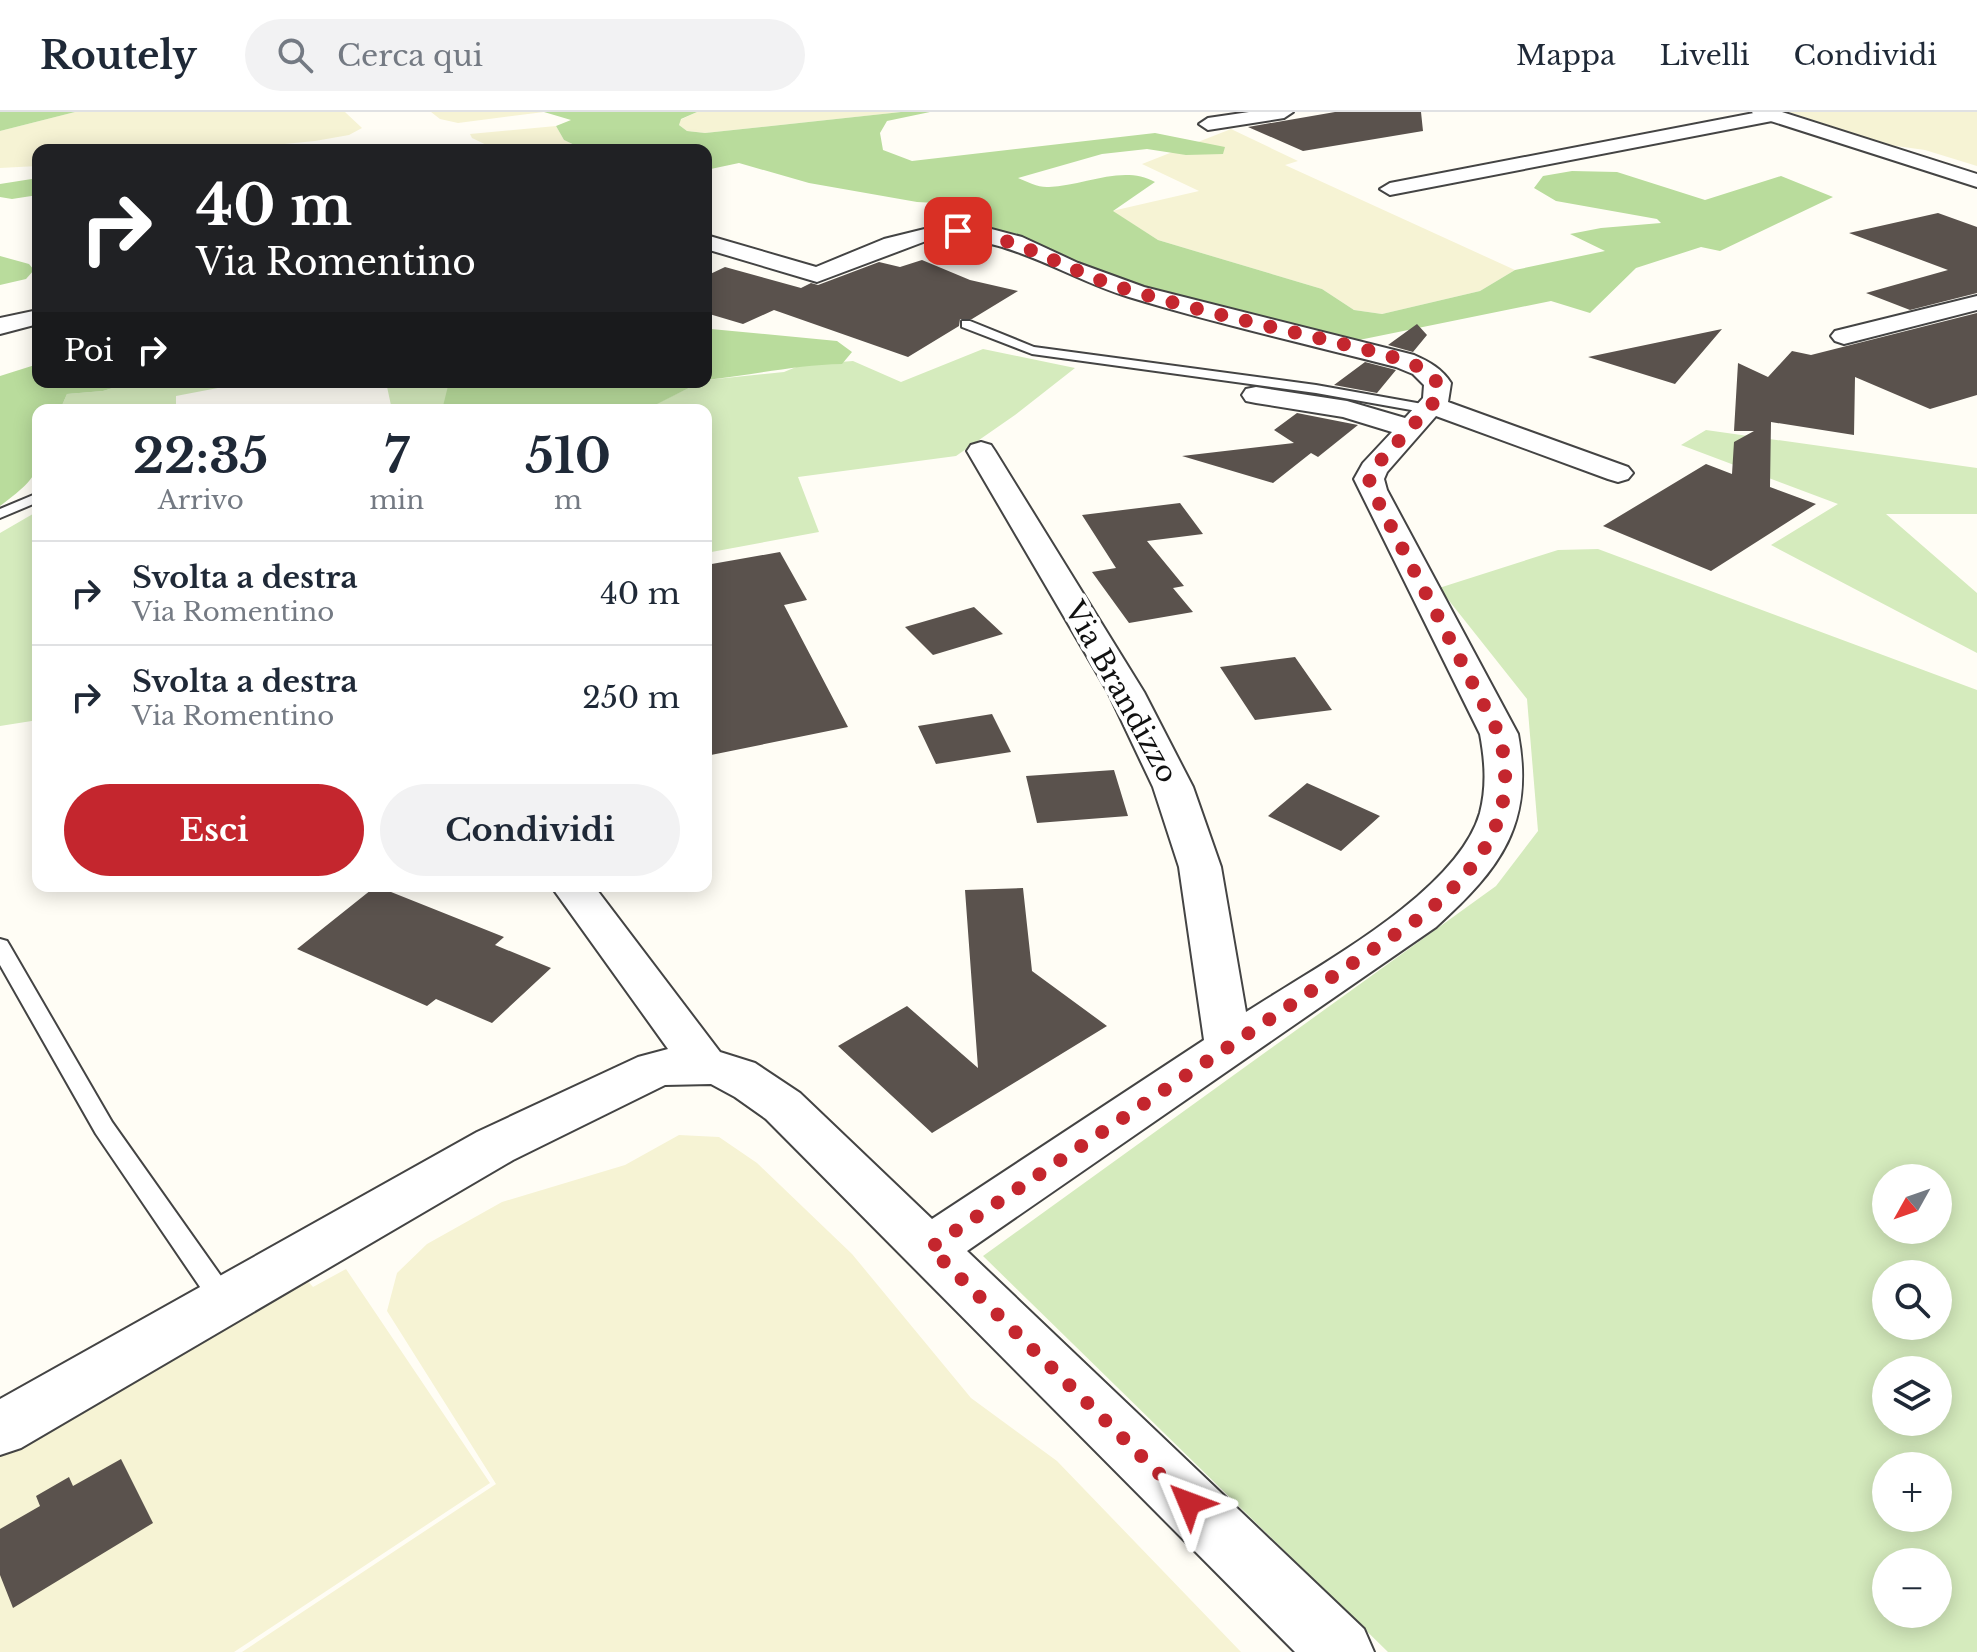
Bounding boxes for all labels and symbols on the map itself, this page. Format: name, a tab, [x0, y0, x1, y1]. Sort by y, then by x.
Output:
pin	[924, 197, 992, 265]
street label: Via Brandizzo	[1056, 594, 1185, 789]
north arrow	[1872, 1164, 1952, 1244]
position arrow	[1147, 1461, 1231, 1545]

